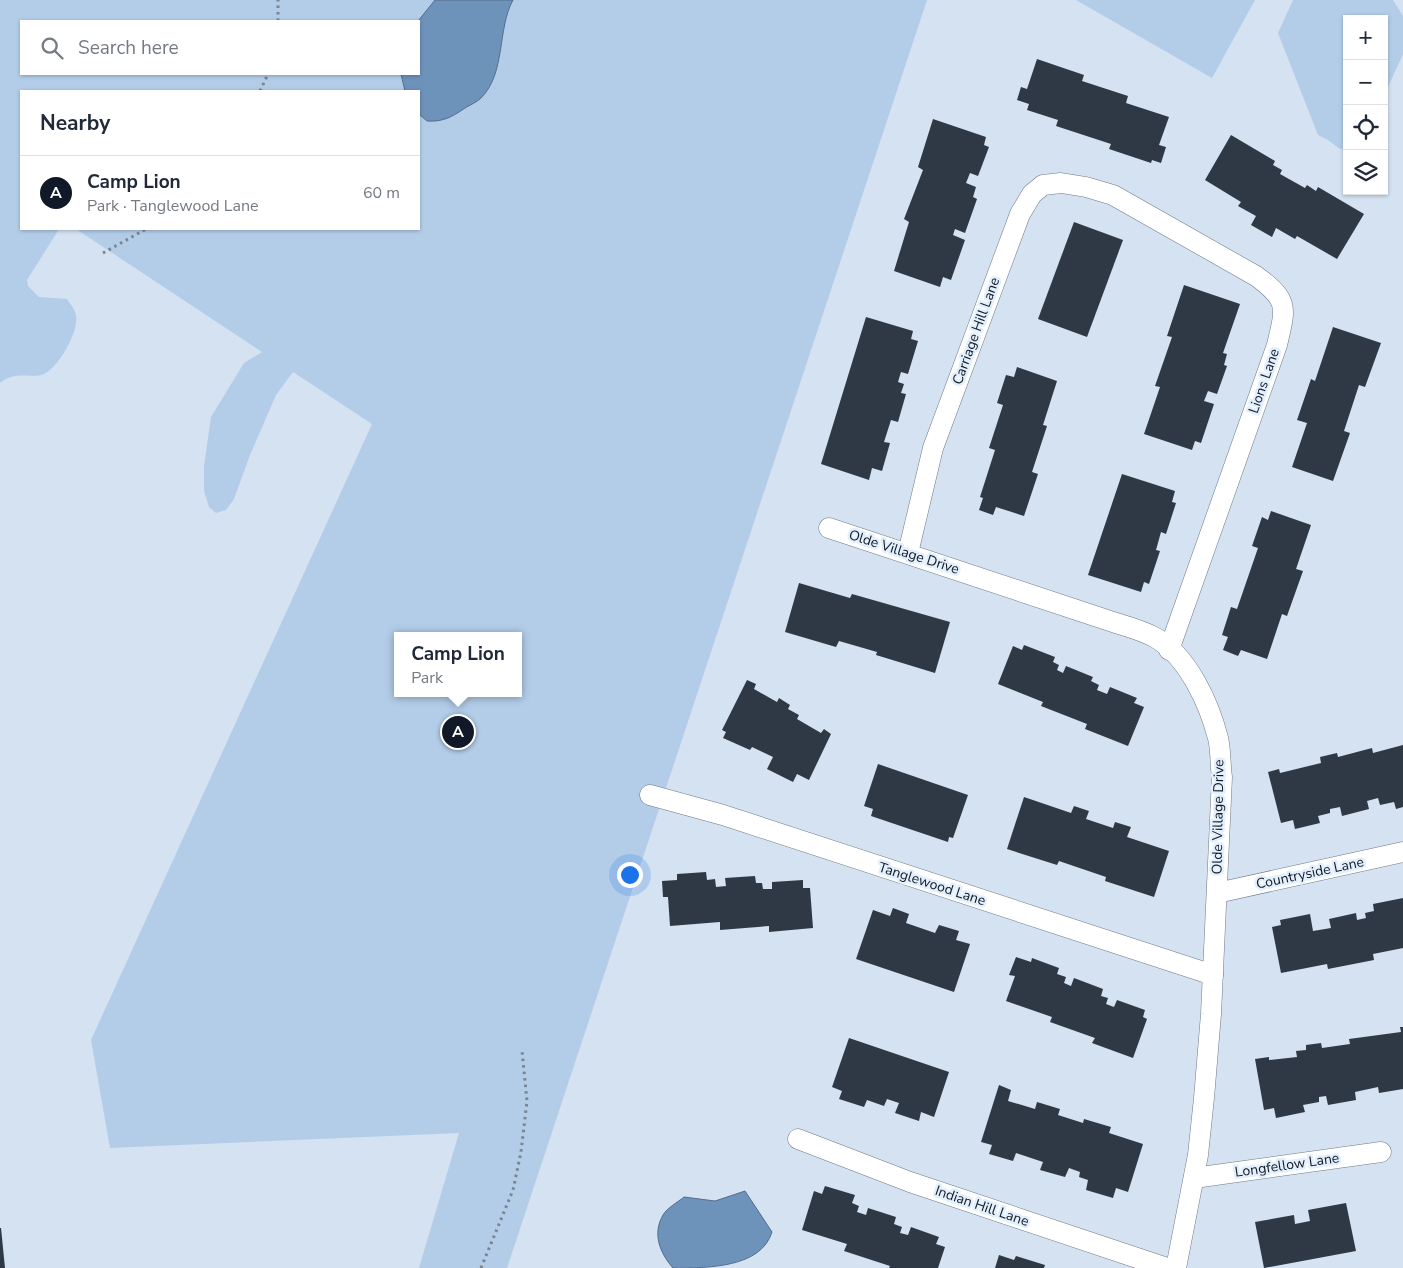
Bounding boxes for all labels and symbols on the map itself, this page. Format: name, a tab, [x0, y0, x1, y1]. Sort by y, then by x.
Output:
street label: Carriage Hill Lane	[948, 275, 1004, 387]
street label: Lions Lane	[1244, 346, 1284, 416]
street label: Olde Village Drive	[846, 525, 962, 579]
pin: A	[442, 713, 474, 751]
street label: Olde Village Drive	[1207, 759, 1229, 875]
street label: Countryside Lane	[1254, 852, 1366, 894]
street label: Tanglewood Lane	[876, 858, 988, 910]
your location	[617, 862, 643, 888]
street label: Longfellow Lane	[1234, 1148, 1340, 1182]
street label: Indian Hill Lane	[933, 1181, 1031, 1231]

